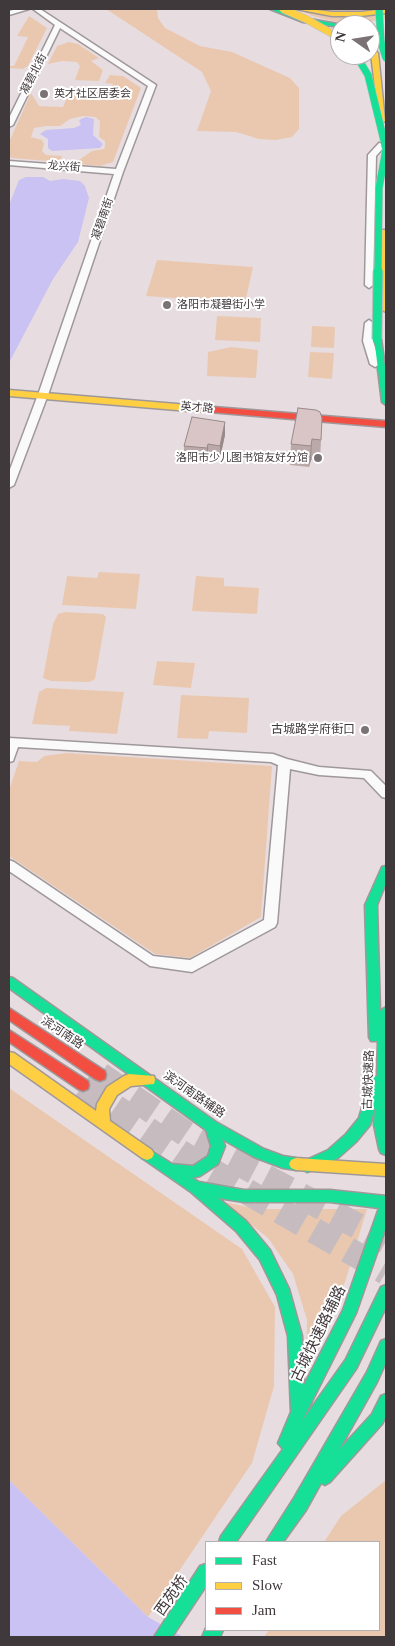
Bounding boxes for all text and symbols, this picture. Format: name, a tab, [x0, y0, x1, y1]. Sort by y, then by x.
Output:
north arrow	[330, 15, 380, 65]
text: N	[332, 30, 349, 43]
street label: 凝碧北街	[18, 51, 50, 97]
place label: 英才社区居委会	[54, 87, 131, 101]
marker: 英才社区居委会	[38, 88, 50, 100]
street label: 龙兴街	[47, 159, 81, 175]
street label: 凝碧南街	[90, 196, 116, 242]
place label: 洛阳市凝碧街小学	[177, 298, 265, 312]
marker: 洛阳市凝碧街小学	[161, 299, 173, 311]
street label: 英才路	[180, 400, 214, 416]
place label: 洛阳市少儿图书馆友好分馆	[176, 451, 308, 465]
marker: 洛阳市少儿图书馆友好分馆	[312, 452, 324, 464]
place label: 古城路学府街口	[271, 723, 355, 737]
marker: 古城路学府街口	[359, 724, 371, 736]
street label: 滨河南路	[38, 1014, 86, 1052]
street label: 古城快速路	[361, 1050, 377, 1110]
street label: 滨河南路辅路	[160, 1068, 228, 1122]
street label: 古城快速路辅路	[288, 1283, 350, 1385]
legend	[205, 1541, 380, 1631]
text: Fast	[252, 1552, 277, 1568]
street label: 西苑桥	[152, 1572, 192, 1620]
text: Slow	[252, 1577, 283, 1593]
text: Jam	[252, 1602, 276, 1618]

